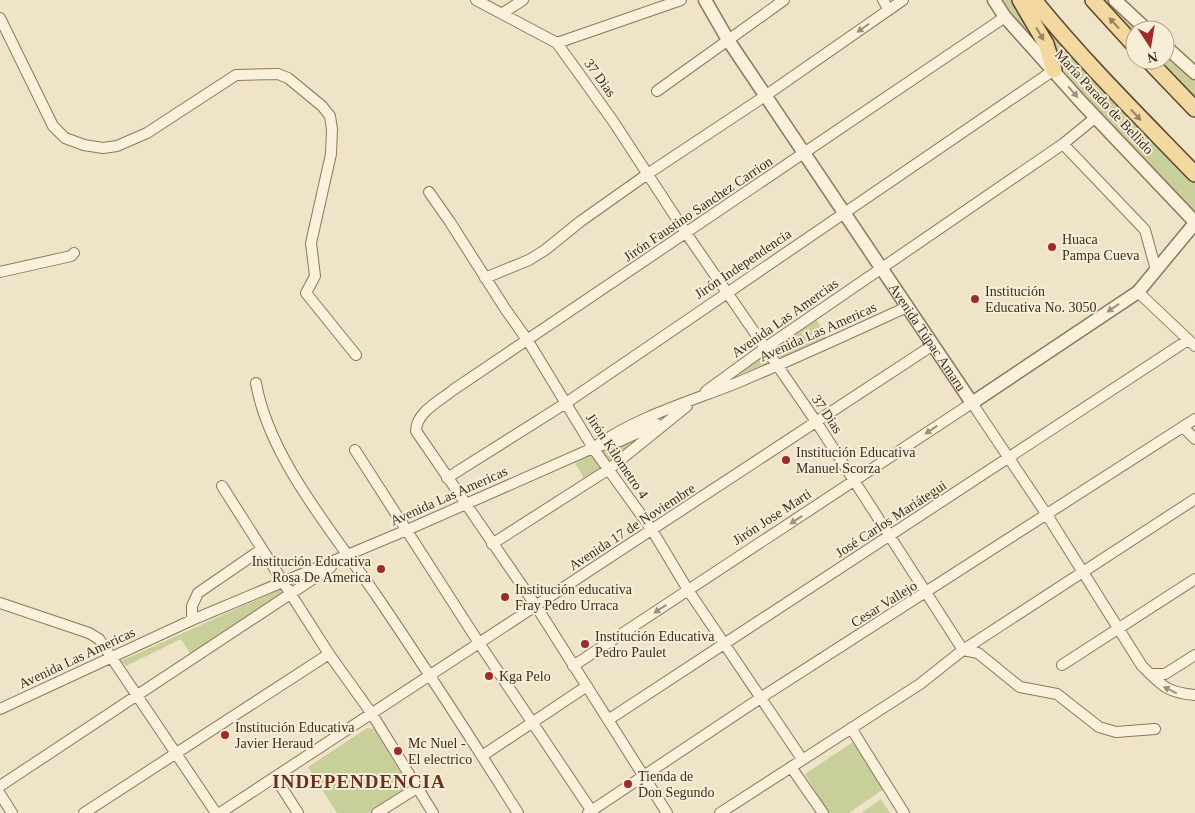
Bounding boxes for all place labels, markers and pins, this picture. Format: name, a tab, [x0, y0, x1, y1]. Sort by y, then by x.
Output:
place label: Huaca Pampa Cueva	[1062, 232, 1140, 263]
marker: Huaca Pampa Cueva	[1046, 241, 1058, 253]
place label: Institución Educativa No. 3050	[985, 284, 1097, 315]
marker: Institución Educativa No. 3050	[969, 293, 981, 305]
place label: Institución Educativa Manuel Scorza	[796, 445, 916, 476]
marker: Institución Educativa Manuel Scorza	[780, 454, 792, 466]
place label: Institución Educativa Rosa De America	[252, 554, 372, 585]
marker: Institución Educativa Rosa De America	[375, 563, 387, 575]
place label: Institución educativa Fray Pedro Urraca	[515, 582, 633, 613]
marker: Institución educativa Fray Pedro Urraca	[499, 591, 511, 603]
place label: Institución Educativa Pedro Paulet	[595, 629, 715, 660]
marker: Institución Educativa Pedro Paulet	[579, 638, 591, 650]
place label: Kga Pelo	[499, 669, 551, 684]
marker: Kga Pelo	[483, 670, 495, 682]
place label: Institución Educativa Javier Heraud	[235, 720, 355, 751]
marker: Institución Educativa Javier Heraud	[219, 729, 231, 741]
place label: Mc Nuel - El electrico	[408, 736, 472, 767]
marker: Mc Nuel - El electrico	[392, 745, 404, 757]
place label: Tienda de Don Segundo	[638, 769, 715, 800]
marker: Tienda de Don Segundo	[622, 778, 634, 790]

